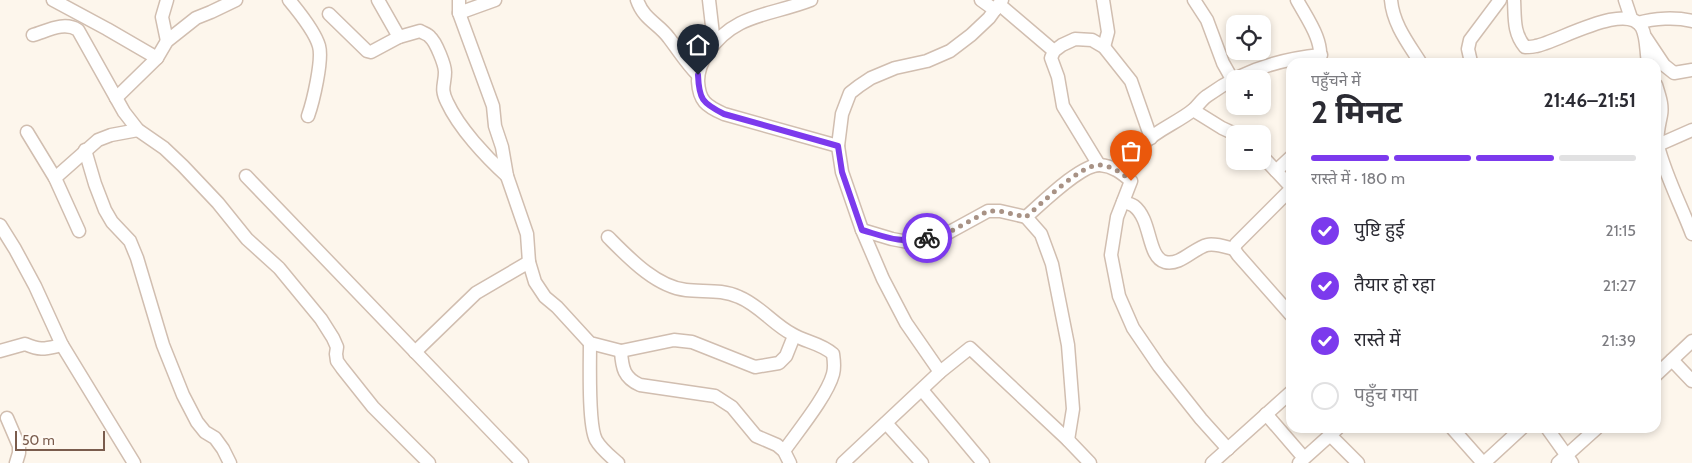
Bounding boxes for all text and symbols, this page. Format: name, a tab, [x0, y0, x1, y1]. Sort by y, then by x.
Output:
map controls	[1226, 15, 1271, 170]
button: locate	[1226, 15, 1271, 60]
pin	[677, 24, 719, 75]
icon: home	[684, 31, 712, 59]
button: +	[1226, 70, 1271, 115]
text: पहुँचने में	[1311, 71, 1361, 90]
text: 21:46–21:51	[1543, 89, 1636, 112]
text: 2 मिनट	[1311, 92, 1402, 131]
button: −	[1226, 125, 1271, 170]
pin	[1110, 130, 1152, 181]
icon: bag	[1117, 137, 1145, 165]
text: रास्ते में · 180 m	[1311, 169, 1405, 188]
courier	[902, 213, 952, 263]
icon: check	[1311, 217, 1339, 245]
text: पुष्टि हुई	[1354, 218, 1405, 241]
text: 21:15	[1605, 221, 1636, 240]
icon: bike	[913, 224, 941, 252]
icon: check	[1311, 272, 1339, 300]
text: तैयार हो रहा	[1354, 273, 1435, 296]
text: 21:27	[1603, 276, 1636, 295]
icon: check	[1311, 327, 1339, 355]
text: रास्ते में	[1354, 328, 1401, 351]
text: 21:39	[1601, 331, 1636, 350]
text: पहुँच गया	[1354, 383, 1418, 406]
scale bar	[15, 428, 105, 451]
text: 50 m	[22, 431, 55, 449]

